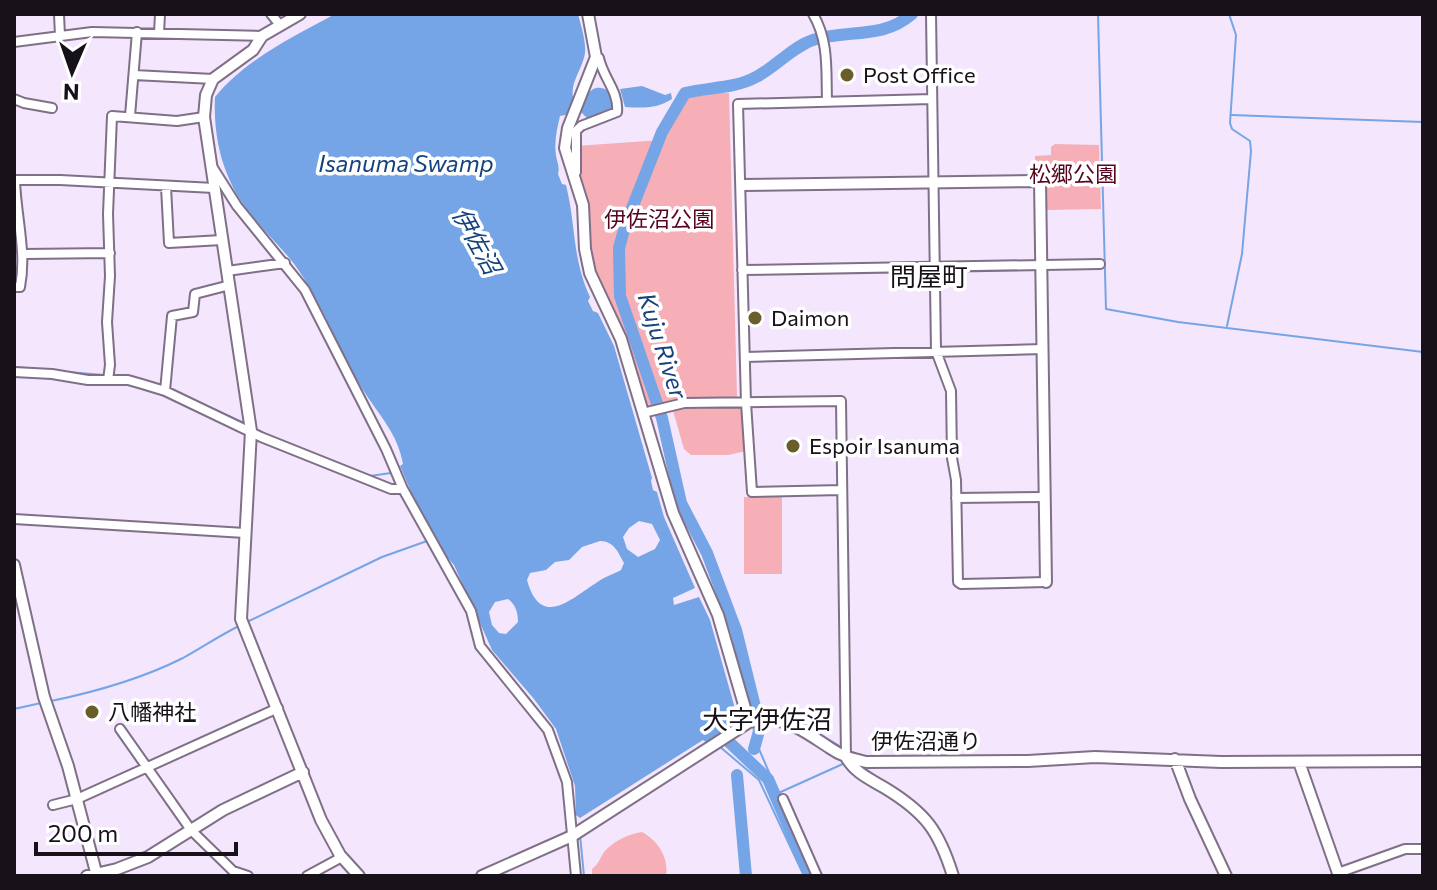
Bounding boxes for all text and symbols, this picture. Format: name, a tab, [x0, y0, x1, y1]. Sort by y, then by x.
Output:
north arrow	[32, 32, 112, 112]
place label: Post Office	[863, 61, 976, 88]
marker: Post Office	[838, 66, 856, 84]
text: N	[63, 79, 80, 106]
water label: Isanuma Swamp	[318, 148, 494, 177]
park label: 松郷公園	[1029, 160, 1117, 187]
water label: 伊佐沼	[447, 202, 509, 281]
park label: 伊佐沼公園	[604, 205, 714, 232]
district label: 問屋町	[890, 260, 968, 291]
water label: Kuju River	[633, 289, 695, 404]
place label: Daimon	[771, 304, 849, 331]
marker: Daimon	[746, 309, 764, 327]
place label: Espoir Isanuma	[809, 432, 960, 459]
marker: Espoir Isanuma	[784, 437, 802, 455]
place label: 八幡神社	[108, 698, 196, 725]
marker: 八幡神社	[83, 703, 101, 721]
district label: 大字伊佐沼	[702, 703, 832, 734]
street label: 伊佐沼通り	[871, 727, 981, 754]
scale bar	[36, 806, 236, 856]
text: 200 m	[48, 818, 118, 847]

